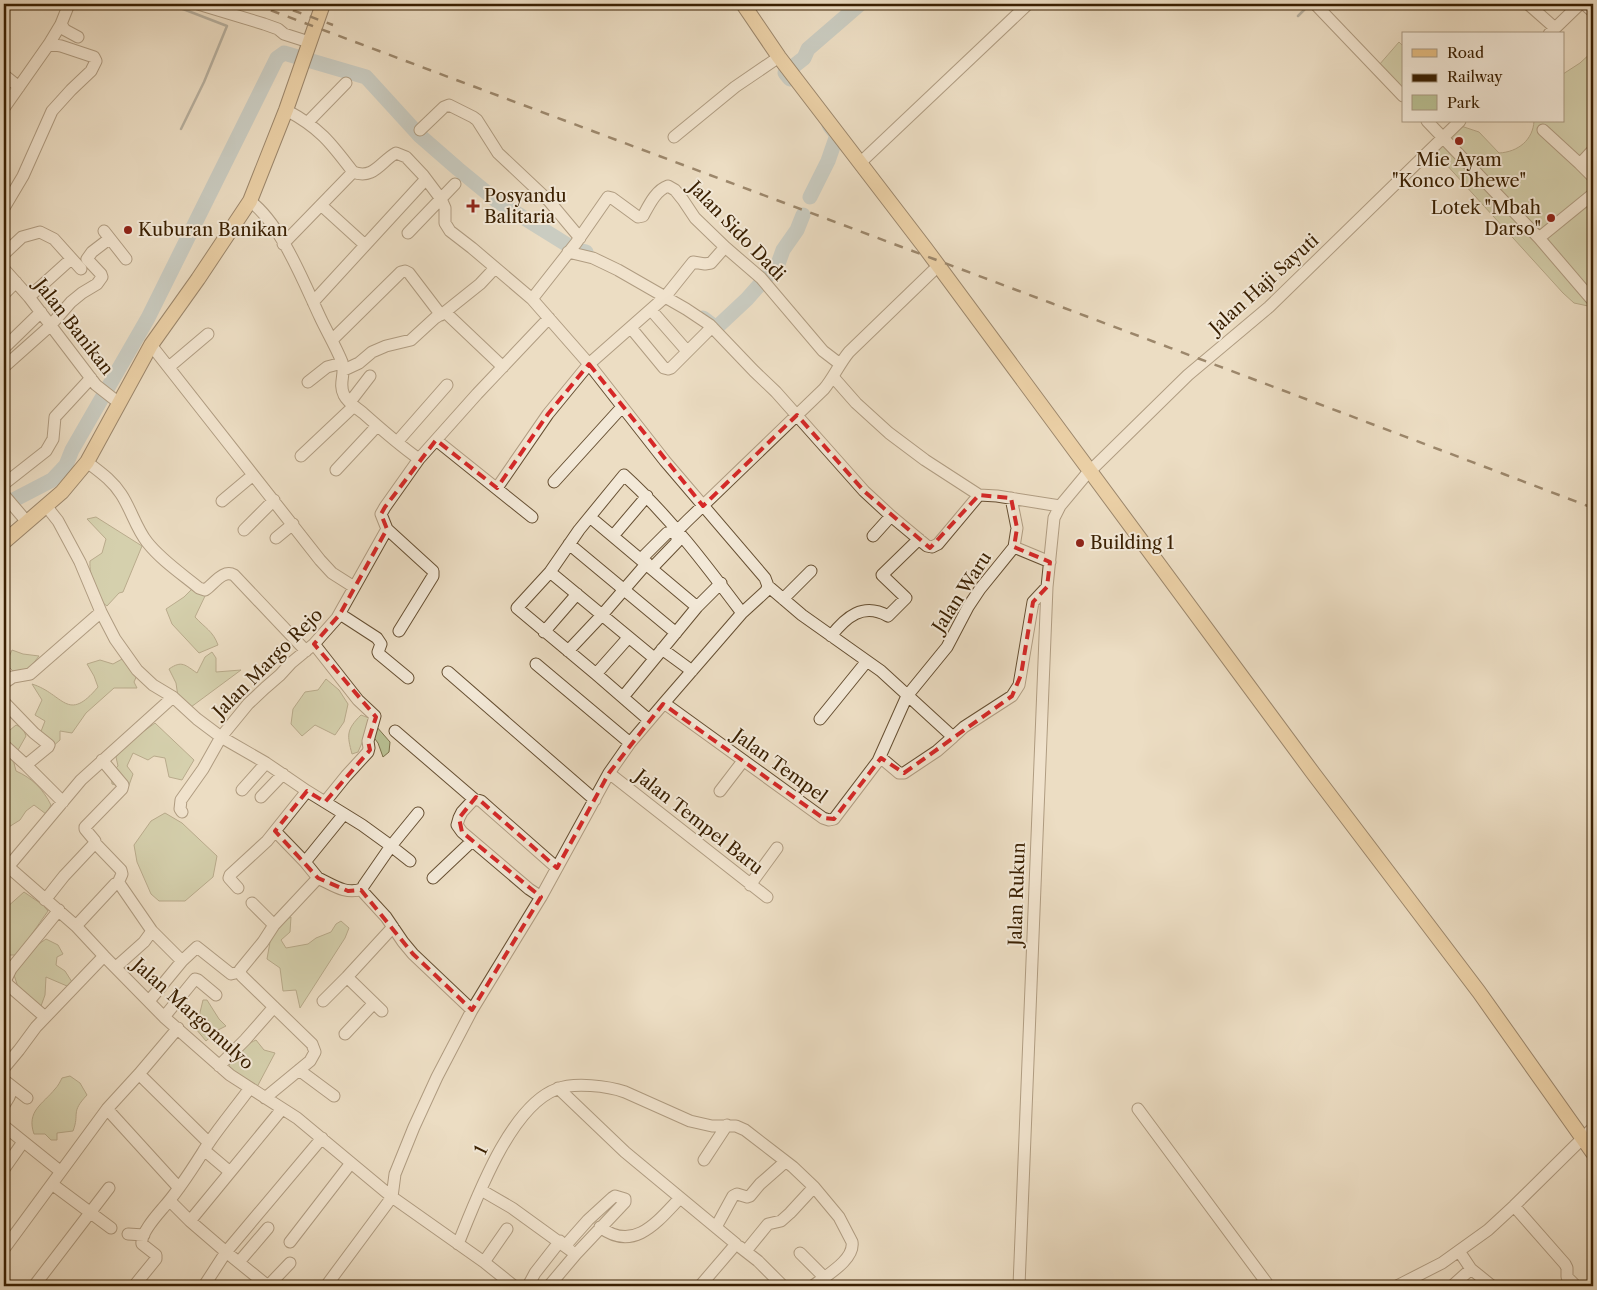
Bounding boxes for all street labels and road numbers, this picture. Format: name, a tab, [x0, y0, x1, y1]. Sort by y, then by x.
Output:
street label: Jalan Sido Dadi	[682, 174, 790, 286]
street label: Jalan Haji Sayuti	[1203, 229, 1324, 341]
street label: Jalan Banikan	[28, 272, 118, 380]
street label: Jalan Waru	[926, 547, 996, 639]
street label: Jalan Margo Rejo	[206, 604, 327, 725]
street label: Jalan Tempel	[726, 723, 831, 808]
street label: Jalan Tempel Baru	[628, 763, 768, 879]
street label: Jalan Rukun	[1004, 842, 1030, 949]
street label: Jalan Margomulyo	[126, 952, 258, 1074]
street label: 1	[469, 1141, 493, 1158]

